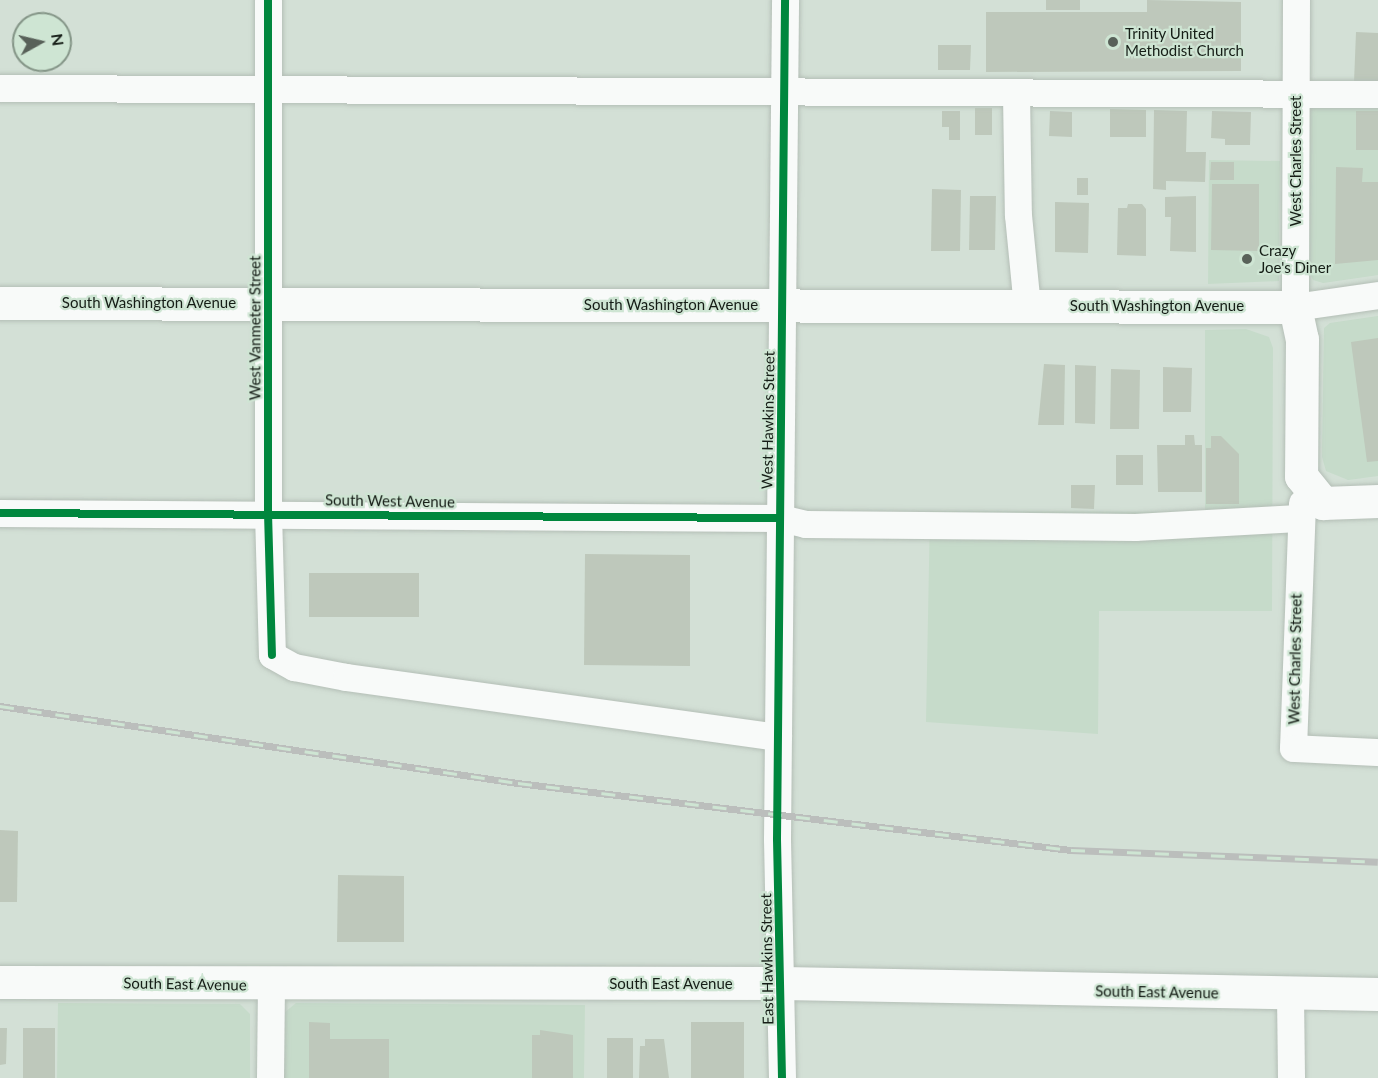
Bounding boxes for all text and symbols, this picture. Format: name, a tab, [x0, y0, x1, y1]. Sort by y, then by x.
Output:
north arrow	[12, 12, 72, 72]
place label: Trinity United Methodist Church	[1125, 24, 1244, 59]
text: N	[48, 32, 69, 47]
marker: Trinity United Methodist Church	[1106, 35, 1120, 49]
street label: West Charles Street	[1287, 96, 1305, 226]
place label: Crazy Joe's Diner	[1259, 241, 1331, 276]
marker: Crazy Joe's Diner	[1240, 252, 1254, 266]
street label: West Vanmeter Street	[246, 255, 264, 401]
street label: South Washington Avenue	[61, 294, 237, 312]
street label: South Washington Avenue	[583, 296, 759, 314]
street label: South Washington Avenue	[1069, 297, 1245, 315]
street label: West Hawkins Street	[758, 351, 778, 489]
street label: South West Avenue	[325, 491, 455, 511]
street label: West Charles Street	[1285, 593, 1305, 725]
street label: East Hawkins Street	[757, 893, 777, 1025]
street label: South East Avenue	[123, 974, 247, 994]
street label: South East Avenue	[609, 975, 733, 993]
street label: South East Avenue	[1095, 982, 1219, 1002]

